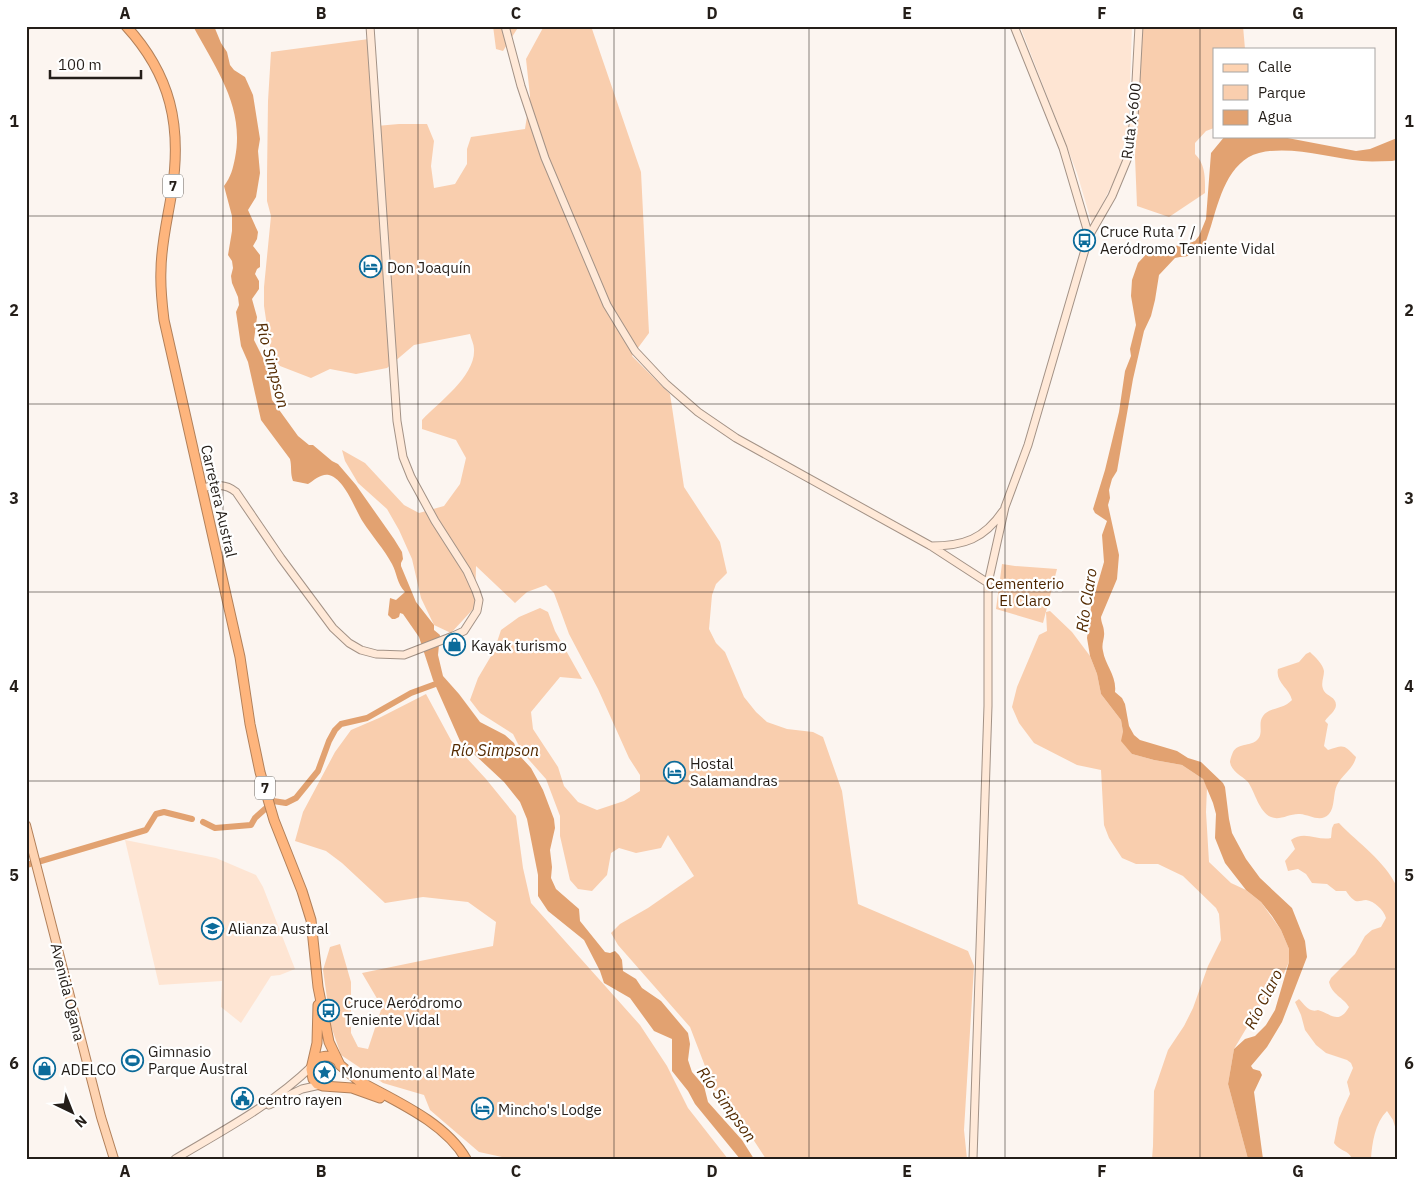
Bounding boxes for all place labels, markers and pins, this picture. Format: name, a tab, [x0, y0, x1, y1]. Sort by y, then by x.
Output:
place label: Cruce Ruta 7 / Aeródromo Teniente Vidal	[1100, 222, 1275, 258]
bus stop icon: Cruce Ruta 7 / Aeródromo Teniente Vidal	[1072, 228, 1096, 252]
hotel icon: Don Joaquín	[359, 255, 383, 279]
place label: Don Joaquín	[387, 258, 471, 277]
shop icon: Kayak turismo	[443, 633, 467, 657]
place label: Kayak turismo	[471, 636, 567, 655]
place label: Hostal Salamandras	[690, 754, 778, 790]
hotel icon: Hostal Salamandras	[662, 760, 686, 784]
school or university icon: Alianza Austral	[200, 916, 224, 940]
place label: Alianza Austral	[228, 919, 329, 938]
place label: Cruce Aeródromo Teniente Vidal	[344, 993, 462, 1029]
bus stop icon: Cruce Aeródromo Teniente Vidal	[316, 999, 340, 1023]
place label: Gimnasio Parque Austral	[148, 1042, 248, 1078]
sports icon: Gimnasio Parque Austral	[120, 1048, 144, 1072]
shop icon: ADELCO	[33, 1057, 57, 1081]
place label: ADELCO	[61, 1060, 116, 1079]
place icon: Monumento al Mate	[313, 1060, 337, 1084]
place label: Monumento al Mate	[341, 1063, 475, 1082]
public building icon: centro rayen	[230, 1087, 254, 1111]
place label: centro rayen	[258, 1090, 342, 1109]
hotel icon: Mincho's Lodge	[470, 1097, 494, 1121]
place label: Mincho's Lodge	[498, 1100, 602, 1119]

